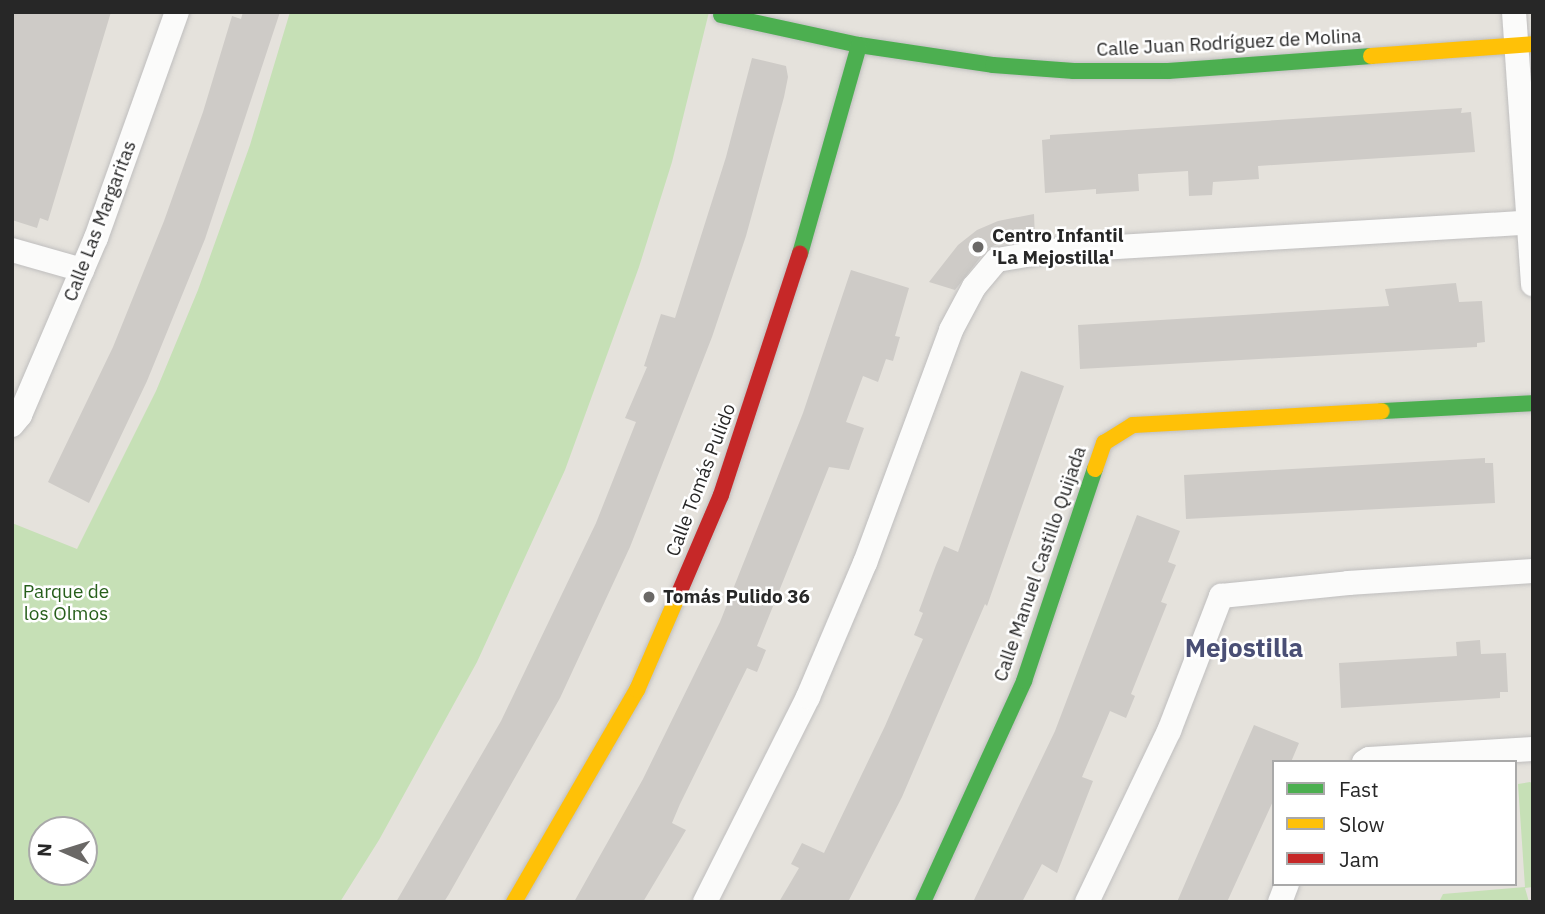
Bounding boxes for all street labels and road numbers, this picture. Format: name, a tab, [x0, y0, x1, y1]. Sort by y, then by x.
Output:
street label: Calle Juan Rodríguez de Molina	[1096, 25, 1362, 61]
street label: Calle Las Margaritas	[59, 137, 141, 305]
street label: Calle Tomás Pulido	[661, 400, 741, 560]
street label: Calle Manuel Castillo Quijada	[989, 443, 1091, 685]

